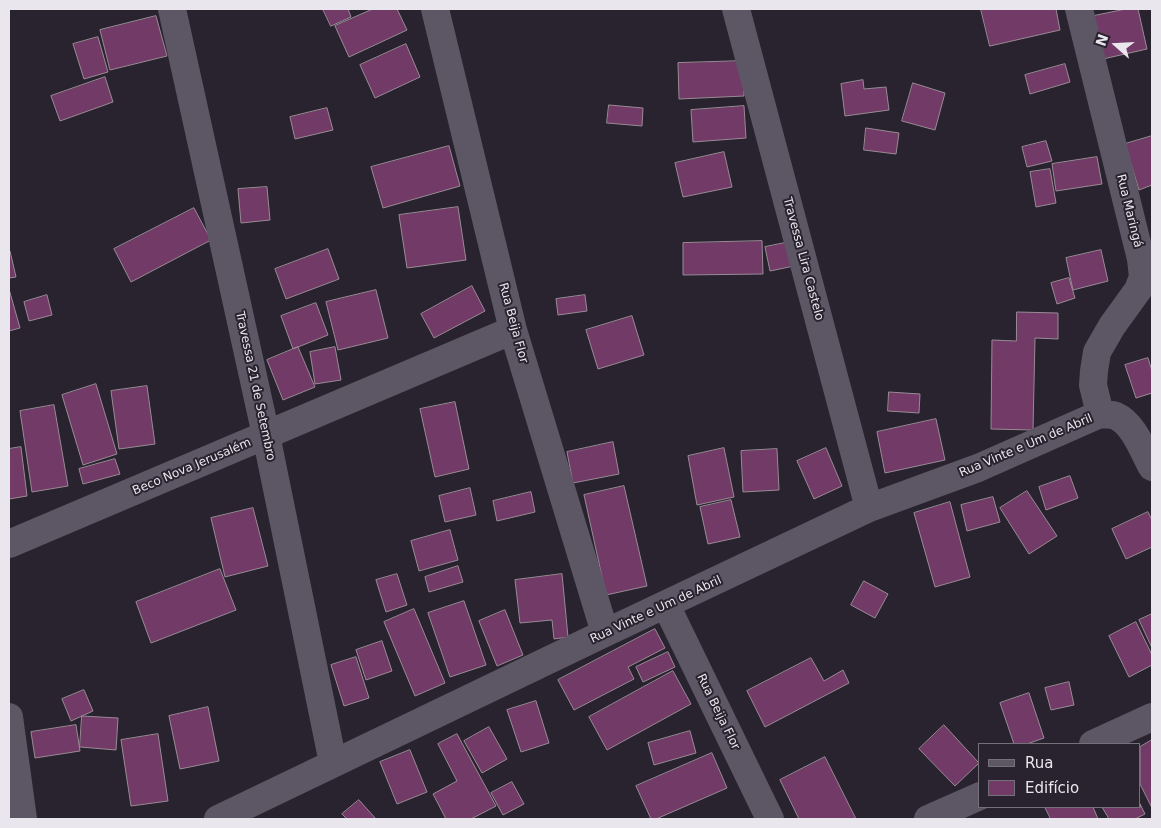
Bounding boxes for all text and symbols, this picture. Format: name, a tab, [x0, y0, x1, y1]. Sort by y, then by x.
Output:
north arrow	[1091, 20, 1141, 70]
text: N	[1092, 32, 1111, 48]
street label: Rua Maringá	[1113, 173, 1145, 249]
street label: Travessa Lira Castelo	[780, 196, 826, 322]
street label: Rua Beija Flor	[495, 281, 531, 365]
street label: Travessa 21 de Setembro	[232, 310, 278, 462]
street label: Rua Vinte e Um de Abril	[957, 411, 1095, 481]
street label: Beco Nova Jerusalém	[131, 435, 253, 499]
street label: Rua Vinte e Um de Abril	[588, 573, 724, 647]
street label: Rua Beija Flor	[693, 672, 743, 752]
legend	[978, 743, 1141, 808]
text: Rua	[1025, 754, 1053, 772]
text: Edifício	[1025, 779, 1079, 797]

